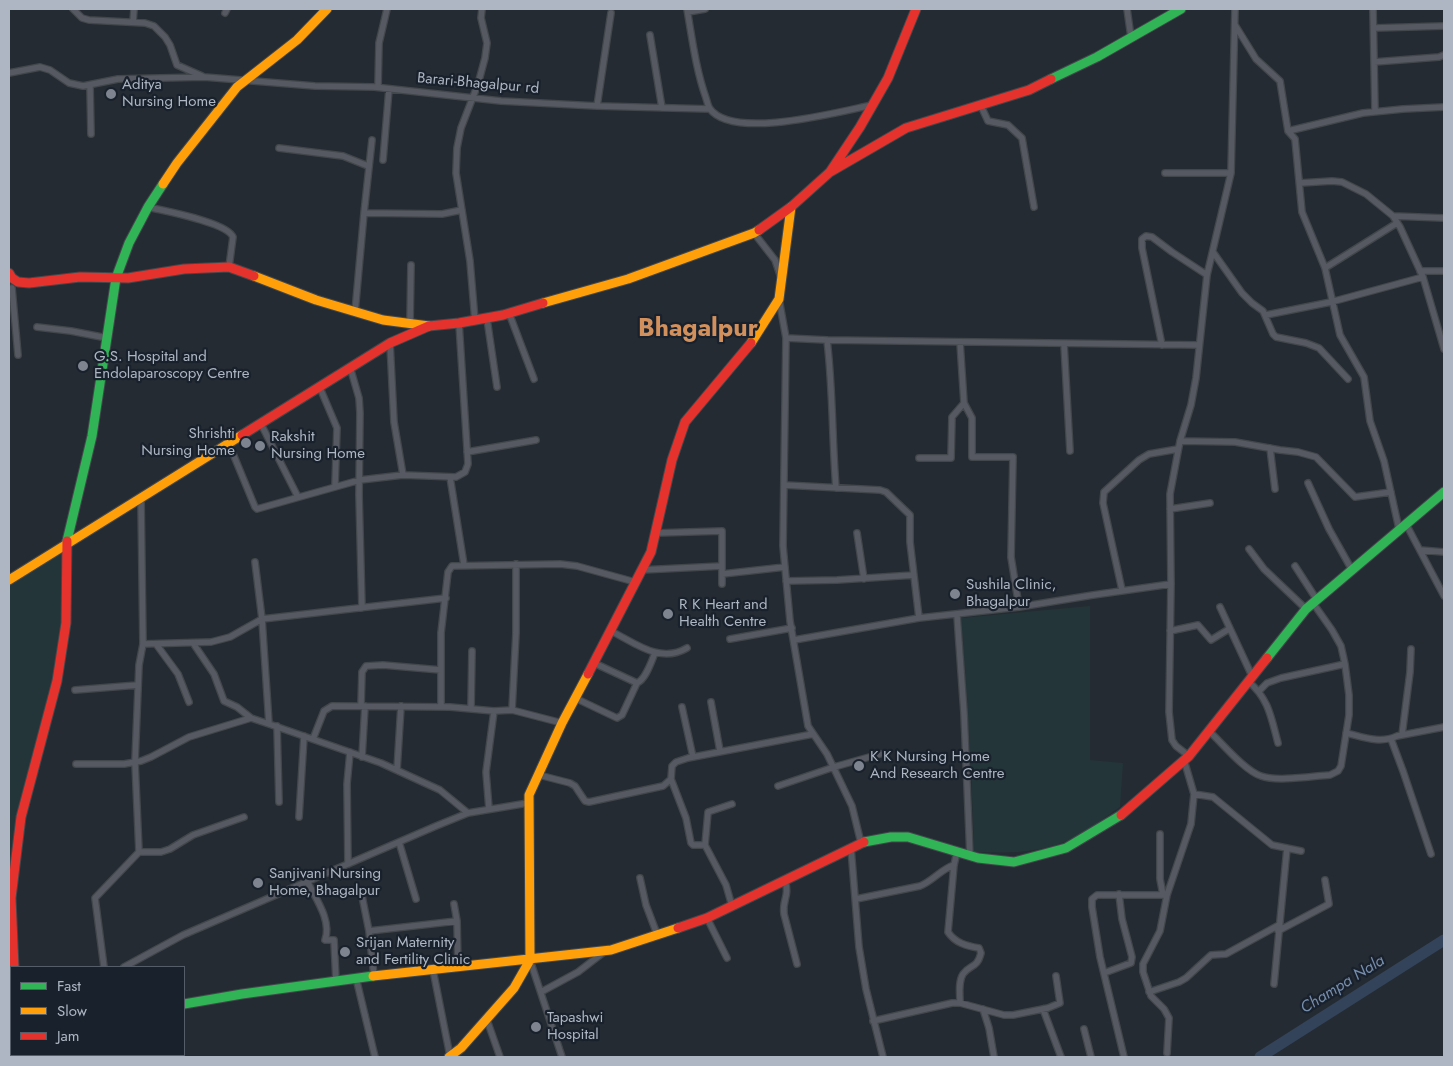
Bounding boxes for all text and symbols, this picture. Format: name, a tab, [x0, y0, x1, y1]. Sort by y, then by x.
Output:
street label: Barari-Bhagalpur rd	[416, 70, 540, 98]
place label: Aditya Nursing Home	[122, 76, 216, 111]
marker: Aditya Nursing Home	[104, 87, 118, 101]
district label: Bhagalpur	[638, 315, 758, 345]
place label: G.S. Hospital and Endolaparoscopy Centre	[94, 348, 249, 383]
marker: G.S. Hospital and Endolaparoscopy Centre	[76, 359, 90, 373]
place label: Shrishti Nursing Home	[141, 425, 235, 460]
place label: Rakshit Nursing Home	[271, 428, 365, 463]
marker: Shrishti Nursing Home	[239, 436, 253, 450]
marker: Rakshit Nursing Home	[253, 439, 267, 453]
place label: Sushila Clinic, Bhagalpur	[966, 576, 1056, 611]
marker: Sushila Clinic, Bhagalpur	[948, 587, 962, 601]
place label: R K Heart and Health Centre	[679, 596, 767, 631]
marker: R K Heart and Health Centre	[661, 607, 675, 621]
place label: K K Nursing Home And Research Centre	[870, 748, 1005, 783]
marker: K K Nursing Home And Research Centre	[852, 759, 866, 773]
place label: Sanjivani Nursing Home, Bhagalpur	[269, 865, 381, 900]
marker: Sanjivani Nursing Home, Bhagalpur	[251, 876, 265, 890]
place label: Srijan Maternity and Fertility Clinic	[356, 934, 470, 969]
marker: Srijan Maternity and Fertility Clinic	[338, 945, 352, 959]
water label: Champa Nala	[1297, 952, 1389, 1018]
legend	[10, 966, 185, 1056]
text: Fast	[57, 975, 81, 997]
text: Slow	[57, 1000, 87, 1022]
place label: Tapashwi Hospital	[547, 1009, 603, 1044]
marker: Tapashwi Hospital	[529, 1020, 543, 1034]
text: Jam	[57, 1025, 80, 1047]

